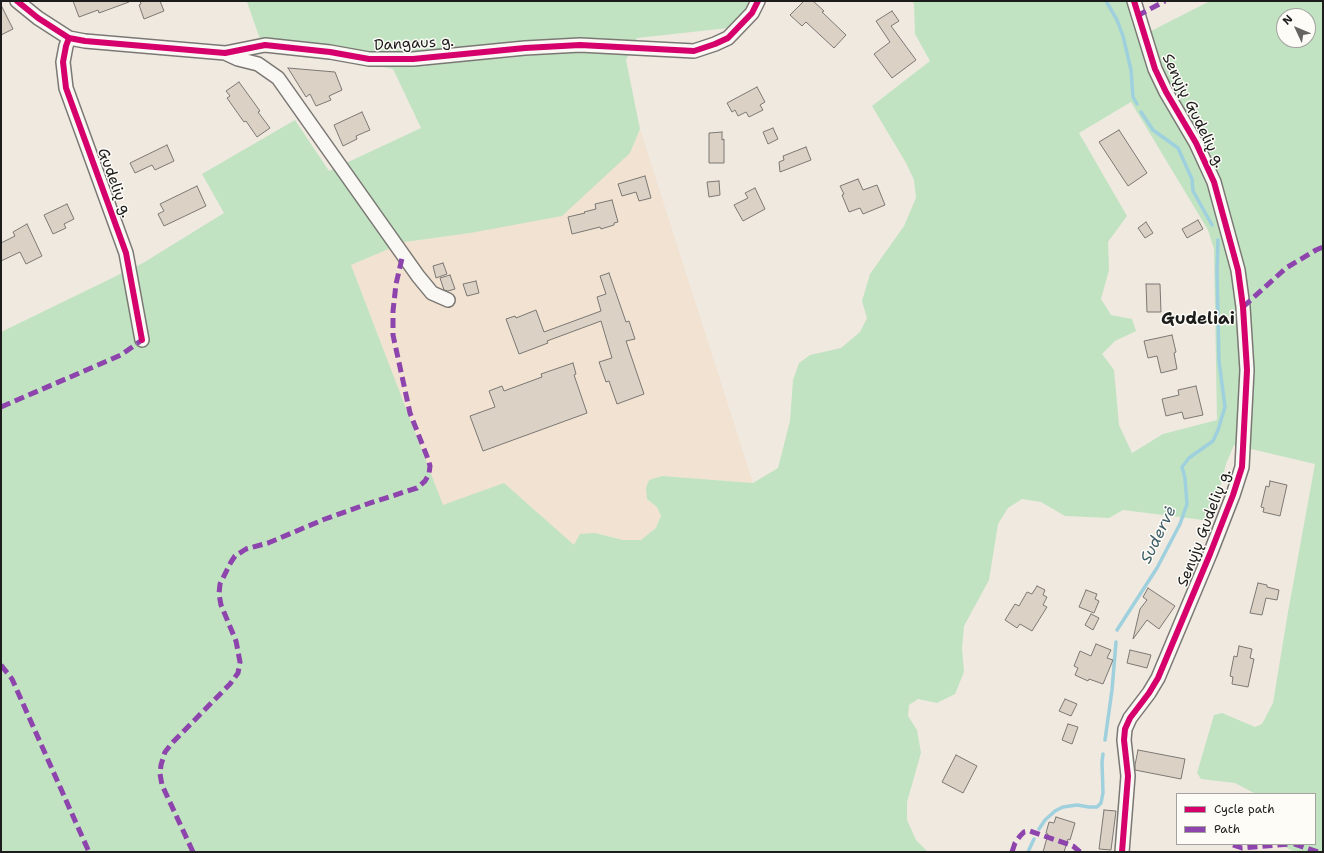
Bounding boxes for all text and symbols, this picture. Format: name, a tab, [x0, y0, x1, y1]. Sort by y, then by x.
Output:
north arrow	[1276, 8, 1316, 48]
text: N	[1279, 12, 1296, 28]
street label: Dangaus g.	[374, 33, 454, 55]
street label: Senųjų Gudelių g.	[1158, 51, 1228, 171]
street label: Gudelių g.	[93, 146, 135, 220]
district label: Gudeliai	[1161, 310, 1235, 330]
street label: Senųjų Gudelių g.	[1174, 467, 1236, 589]
water label: Sudervė	[1137, 503, 1181, 567]
legend	[1176, 793, 1316, 845]
text: Cycle path	[1214, 801, 1275, 817]
text: Path	[1214, 821, 1240, 837]

